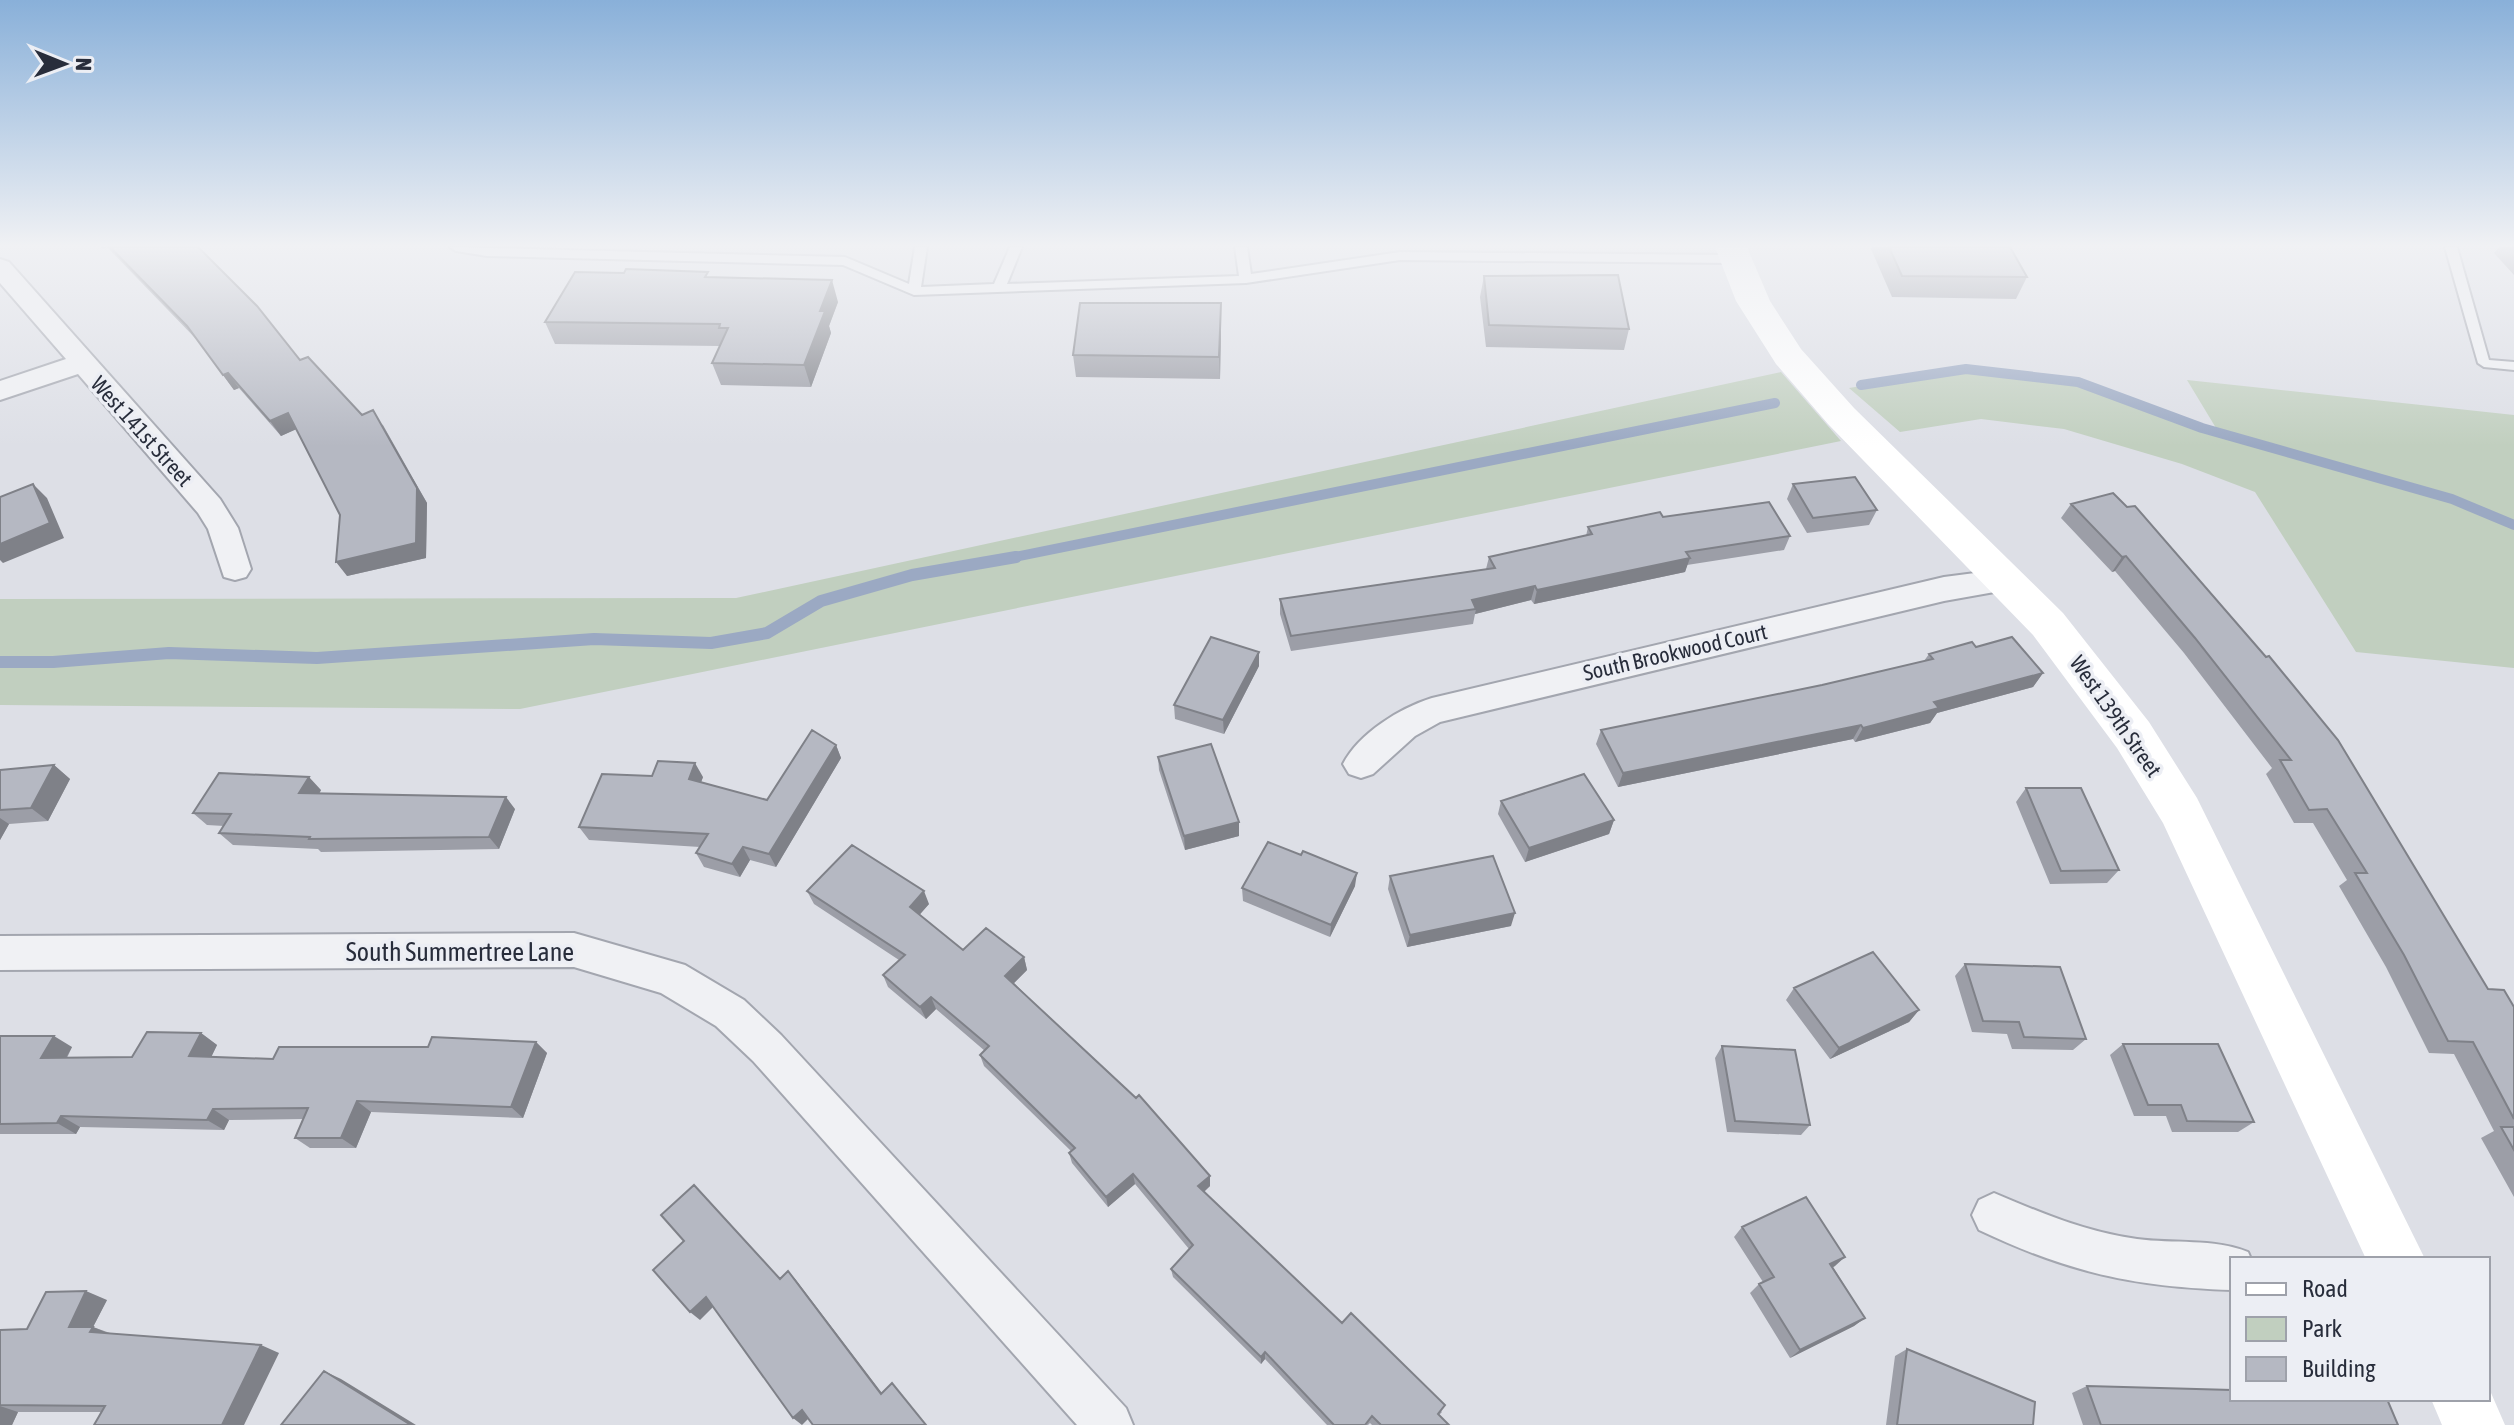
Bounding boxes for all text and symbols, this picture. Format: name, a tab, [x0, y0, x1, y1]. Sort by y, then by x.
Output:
north arrow	[24, 24, 104, 104]
text: N	[71, 58, 97, 71]
street label: West 141st Street	[86, 371, 198, 491]
street label: South Brookwood Court	[1580, 618, 1770, 686]
street label: West 139th Street	[2065, 651, 2167, 781]
street label: South Summertree Lane	[346, 937, 574, 967]
legend	[2230, 1257, 2490, 1401]
text: Road	[2302, 1275, 2348, 1302]
text: Park	[2302, 1315, 2343, 1342]
text: Building	[2302, 1355, 2376, 1382]

